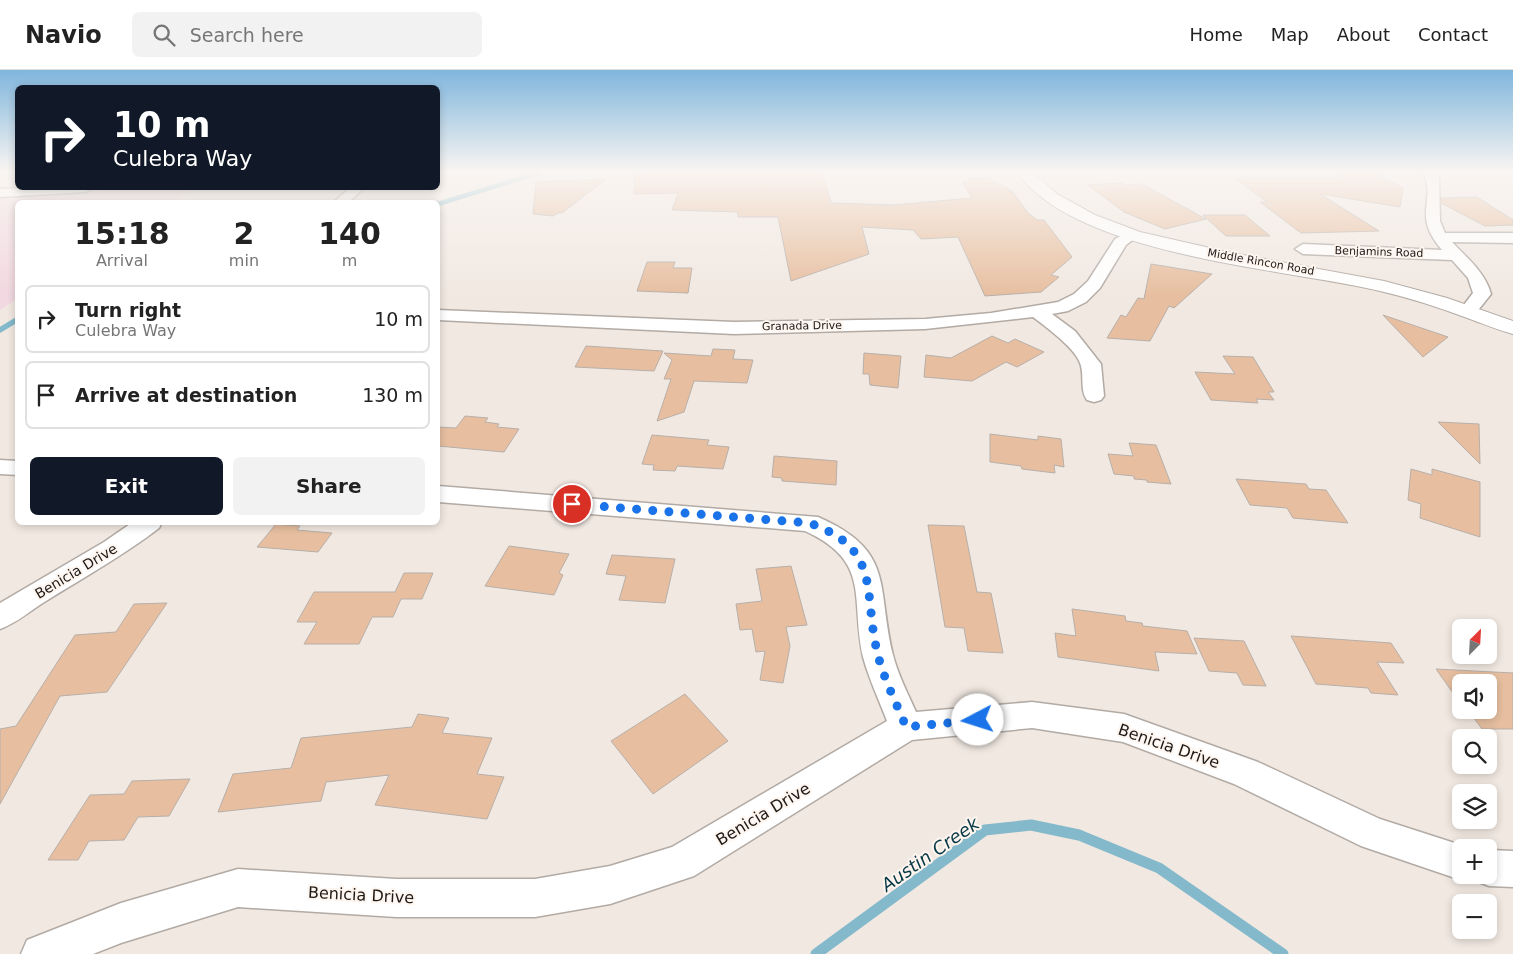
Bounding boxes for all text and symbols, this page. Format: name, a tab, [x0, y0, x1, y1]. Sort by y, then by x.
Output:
search box	[132, 12, 482, 57]
text: Navio	[25, 21, 102, 49]
icon: search	[150, 21, 178, 49]
text: Search here	[190, 24, 304, 46]
text: Home	[1190, 24, 1243, 45]
text: Map	[1271, 24, 1309, 45]
text: About	[1337, 24, 1390, 45]
text: Contact	[1418, 24, 1488, 45]
icon: right	[30, 105, 95, 170]
text: 10 m	[113, 105, 210, 145]
text: Culebra Way	[113, 146, 252, 171]
text: 15:18	[74, 216, 170, 251]
text: 2	[233, 216, 254, 251]
text: 140	[318, 216, 381, 251]
street label: Benjamins Road	[1334, 244, 1424, 260]
street label: Middle Rincon Road	[1207, 246, 1315, 278]
text: Arrival	[96, 251, 148, 270]
text: min	[229, 251, 259, 270]
text: m	[342, 251, 357, 270]
text: Turn right	[75, 299, 181, 321]
icon: right	[32, 305, 60, 333]
text: 10 m	[374, 308, 423, 330]
street label: Granada Drive	[762, 319, 842, 333]
text: Culebra Way	[75, 321, 176, 340]
icon: arrive	[32, 381, 60, 409]
text: Arrive at destination	[75, 384, 297, 406]
text: 130 m	[362, 384, 423, 406]
button: Exit	[30, 457, 223, 515]
button: Share	[233, 457, 425, 515]
pin	[551, 483, 593, 525]
icon: arrive	[558, 490, 586, 518]
street label: Benicia Drive	[32, 540, 120, 602]
north arrow	[1452, 619, 1498, 664]
map controls	[1452, 619, 1497, 939]
button: sound	[1452, 674, 1497, 719]
position arrow	[951, 693, 1003, 745]
street label: Benicia Drive	[1116, 720, 1222, 772]
button: search	[1452, 729, 1497, 774]
street label: Benicia Drive	[713, 779, 813, 849]
button: layers	[1452, 784, 1497, 829]
water label: Austin Creek	[876, 812, 984, 896]
button: +	[1452, 839, 1497, 884]
street label: Benicia Drive	[307, 883, 415, 907]
button: −	[1452, 894, 1497, 939]

